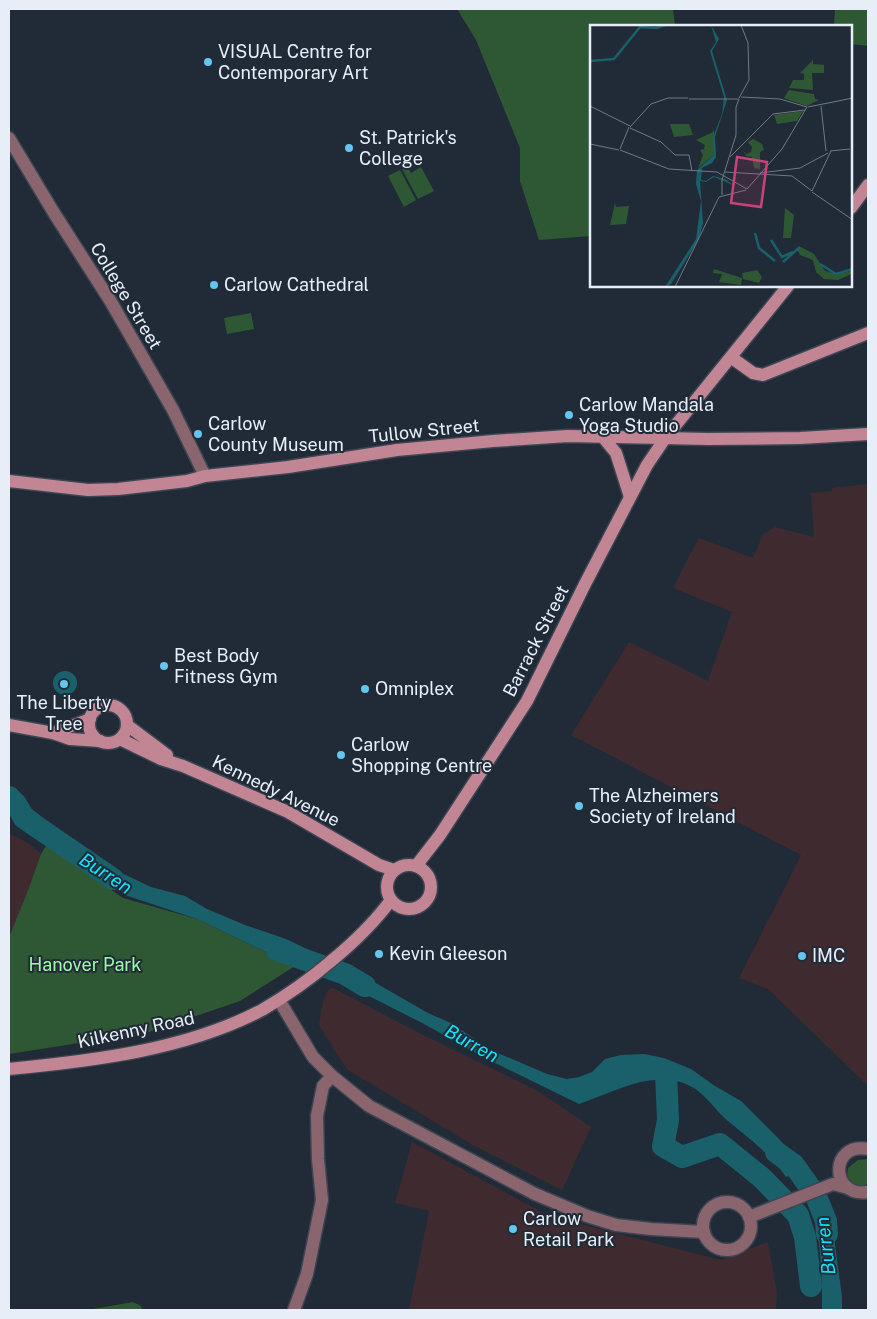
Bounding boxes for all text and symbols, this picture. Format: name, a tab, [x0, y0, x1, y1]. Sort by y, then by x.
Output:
inset map	[590, 25, 852, 288]
place label: VISUAL Centre for Contemporary Art	[218, 41, 372, 83]
marker: VISUAL Centre for Contemporary Art	[202, 56, 214, 68]
place label: St. Patrick's College	[359, 127, 457, 169]
marker: St. Patrick's College	[343, 142, 355, 154]
street label: College Street	[86, 239, 167, 353]
place label: Carlow Cathedral	[224, 274, 369, 295]
marker: Carlow Cathedral	[208, 279, 220, 291]
place label: Carlow Mandala Yoga Studio	[579, 394, 714, 436]
marker: Carlow Mandala Yoga Studio	[563, 409, 575, 421]
place label: Carlow County Museum	[208, 413, 344, 455]
street label: Tullow Street	[367, 414, 480, 447]
marker: Carlow County Museum	[192, 428, 204, 440]
street label: Barrack Street	[498, 581, 573, 700]
place label: Best Body Fitness Gym	[174, 645, 278, 687]
marker: Best Body Fitness Gym	[158, 660, 170, 672]
marker: The Liberty Tree	[58, 678, 70, 690]
place label: Omniplex	[375, 678, 454, 699]
marker: Omniplex	[359, 683, 371, 695]
place label: The Liberty Tree	[17, 692, 112, 734]
place label: Carlow Shopping Centre	[351, 734, 492, 776]
marker: Carlow Shopping Centre	[335, 749, 347, 761]
street label: Kennedy Avenue	[209, 751, 343, 831]
place label: The Alzheimers Society of Ireland	[589, 785, 736, 827]
marker: The Alzheimers Society of Ireland	[573, 800, 585, 812]
water label: Burren	[76, 848, 136, 898]
place label: Kevin Gleeson	[389, 943, 507, 964]
place label: IMC	[812, 945, 845, 966]
marker: Kevin Gleeson	[373, 948, 385, 960]
marker: IMC	[796, 950, 808, 962]
park label: Hanover Park	[29, 954, 141, 975]
street label: Kilkenny Road	[75, 1007, 196, 1052]
water label: Burren	[441, 1019, 503, 1067]
place label: Carlow Retail Park	[523, 1208, 614, 1250]
water label: Burren	[811, 1216, 839, 1276]
marker: Carlow Retail Park	[507, 1223, 519, 1235]

